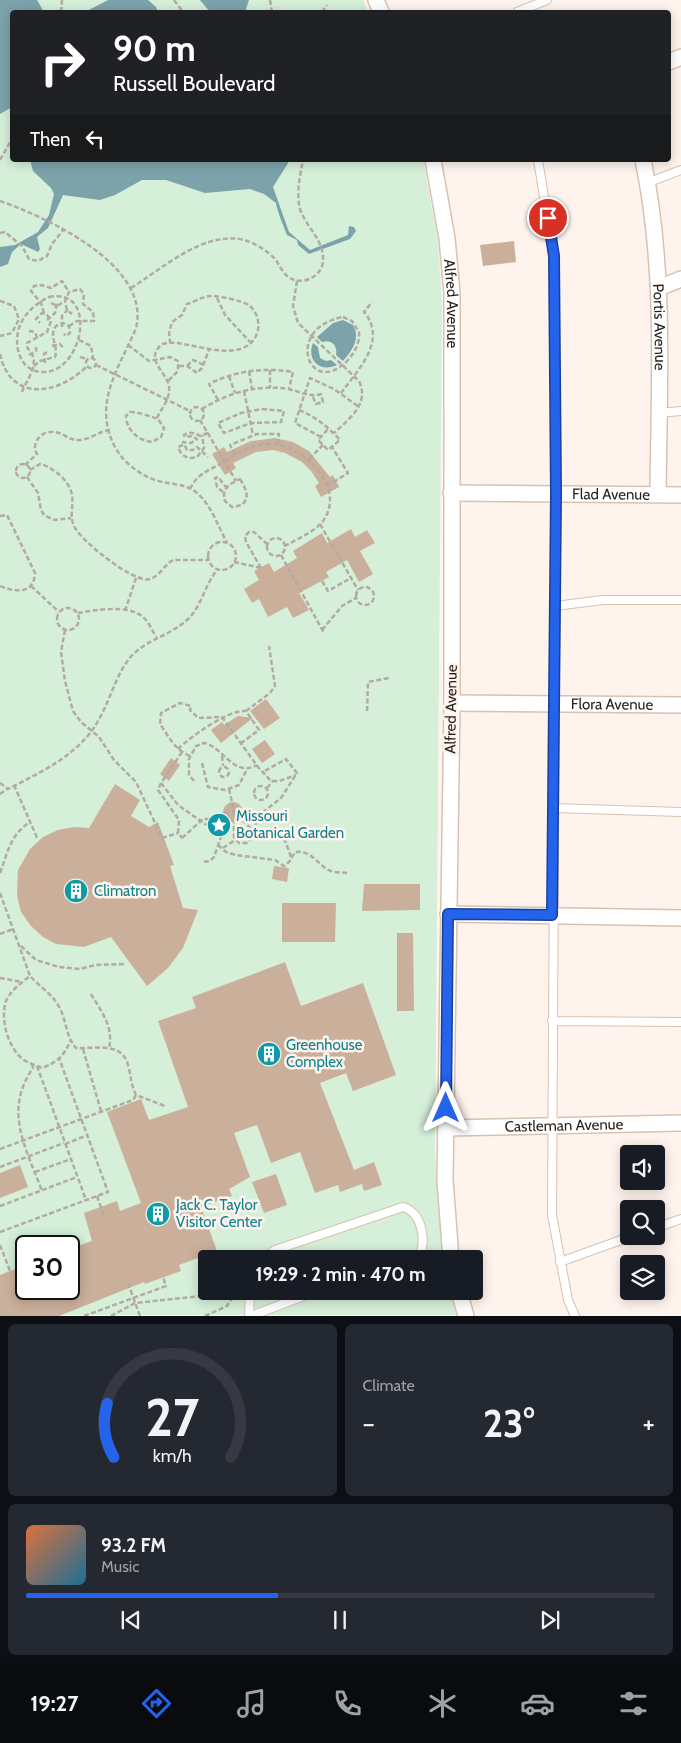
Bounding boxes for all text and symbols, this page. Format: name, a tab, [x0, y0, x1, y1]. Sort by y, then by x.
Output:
text: 90 m	[113, 27, 196, 70]
icon: right	[30, 30, 95, 95]
text: Russell Boulevard	[113, 70, 276, 97]
icon: left	[81, 125, 109, 153]
text: Then	[30, 128, 71, 151]
pin	[527, 197, 569, 239]
icon: arrive	[534, 204, 562, 232]
street label: Alfred Avenue	[440, 258, 461, 348]
street label: Portis Avenue	[649, 283, 669, 371]
street label: Flad Avenue	[572, 485, 650, 504]
street label: Alfred Avenue	[441, 664, 461, 754]
street label: Flora Avenue	[571, 695, 654, 714]
place label: Missouri Botanical Garden	[236, 807, 344, 842]
place icon: Missouri Botanical Garden	[206, 812, 232, 838]
building icon: Climatron	[63, 878, 89, 904]
place label: Climatron	[94, 882, 156, 900]
place label: Greenhouse Complex	[286, 1036, 363, 1071]
building icon: Greenhouse Complex	[256, 1041, 282, 1067]
position arrow	[419, 1081, 471, 1133]
street label: Castleman Avenue	[504, 1115, 624, 1136]
map controls	[620, 1145, 665, 1300]
button: sound	[620, 1145, 665, 1190]
place label: Jack C. Taylor Visitor Center	[175, 1196, 262, 1231]
button: search	[620, 1200, 665, 1245]
building icon: Jack C. Taylor Visitor Center	[145, 1201, 171, 1227]
speed limit sign: 30	[15, 1235, 80, 1300]
button: layers	[620, 1255, 665, 1300]
text: 19:29 · 2 min · 470 m	[256, 1263, 425, 1286]
text: Climate	[363, 1376, 415, 1395]
text: 27	[145, 1386, 200, 1449]
text: 23°	[483, 1400, 535, 1447]
text: −	[363, 1406, 375, 1440]
text: +	[643, 1406, 655, 1440]
text: km/h	[153, 1445, 192, 1466]
text: 93.2 FM	[101, 1534, 166, 1557]
text: Music	[101, 1557, 139, 1576]
icon: previous	[117, 1606, 145, 1634]
icon: pause	[326, 1606, 354, 1634]
icon: next	[536, 1606, 564, 1634]
icon: directions	[139, 1686, 174, 1721]
icon: music	[234, 1686, 269, 1721]
icon: phone	[330, 1686, 365, 1721]
icon: climate	[425, 1686, 460, 1721]
icon: car	[520, 1686, 555, 1721]
icon: filters	[616, 1686, 651, 1721]
text: 19:27	[30, 1690, 78, 1717]

